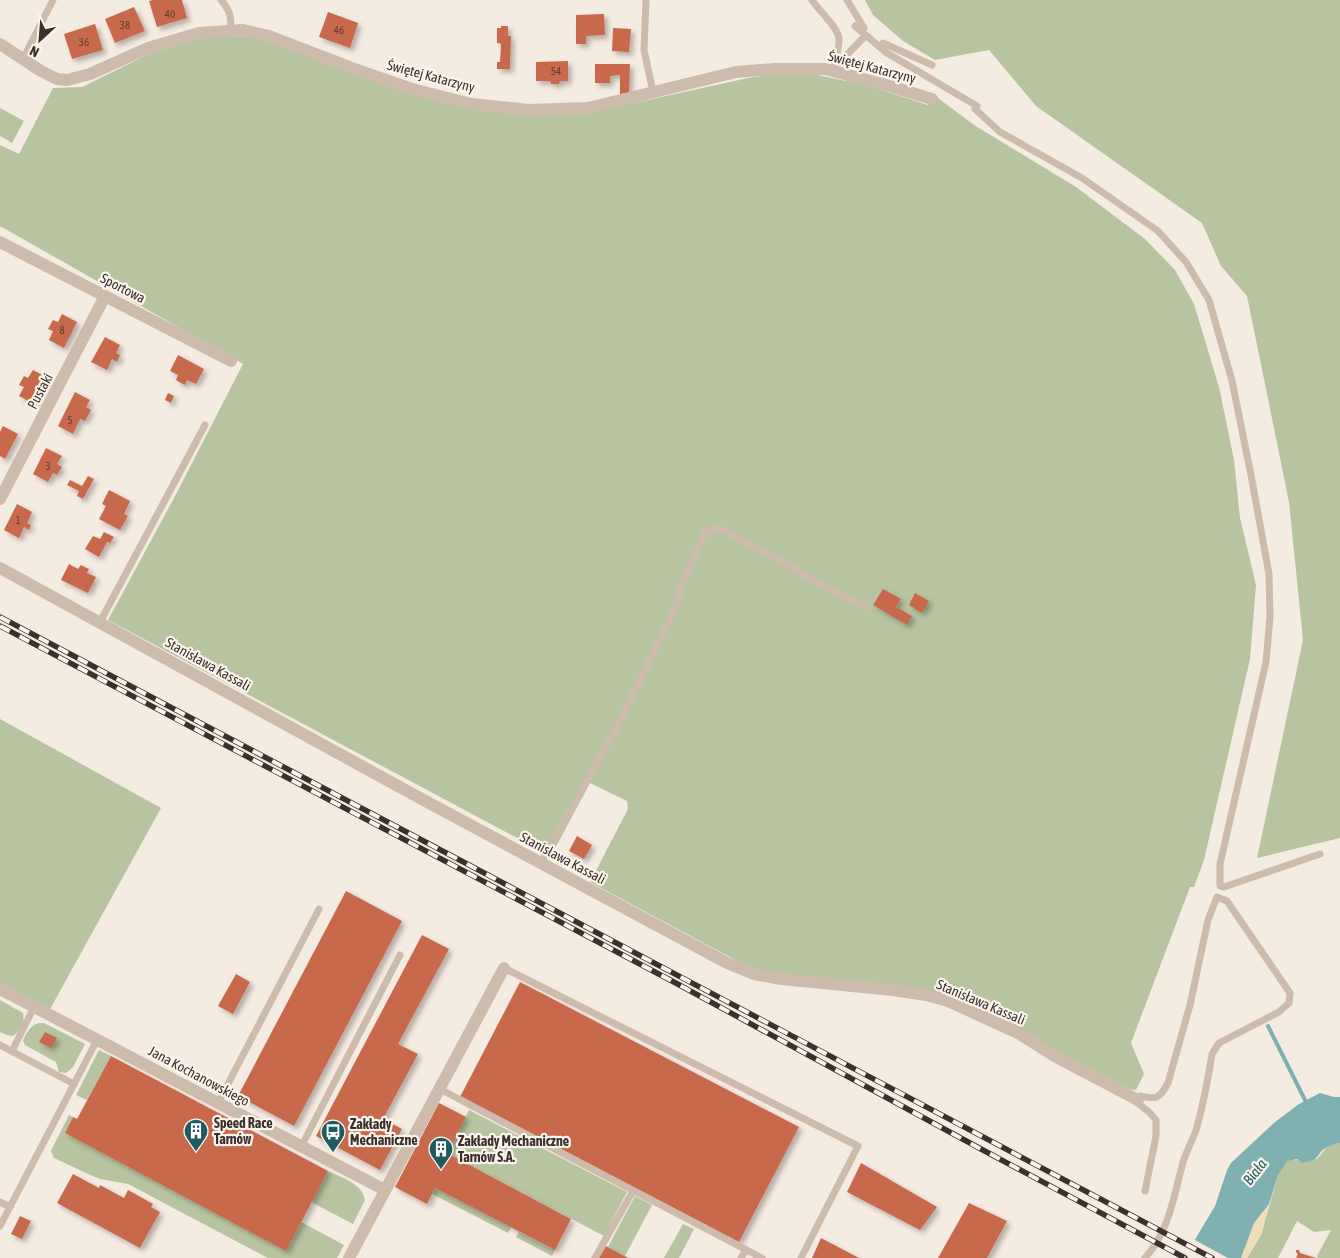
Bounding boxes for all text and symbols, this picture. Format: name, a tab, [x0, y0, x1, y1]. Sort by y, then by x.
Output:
house number: 40	[165, 8, 175, 20]
north arrow	[15, 15, 65, 65]
house number: 38	[120, 19, 130, 31]
house number: 46	[334, 24, 344, 36]
house number: 36	[79, 36, 89, 48]
text: N	[27, 43, 42, 61]
street label: Świętej Katarzyny	[826, 48, 918, 86]
street label: Świętej Katarzyny	[385, 57, 477, 95]
house number: 54	[551, 65, 561, 77]
street label: Sportowa	[98, 270, 148, 306]
house number: 8	[59, 324, 65, 336]
street label: Pustaki	[24, 370, 56, 412]
house number: 5	[67, 414, 73, 426]
house number: 3	[45, 460, 51, 472]
house number: 1	[15, 514, 21, 526]
street label: Stanisława Kassali	[163, 634, 253, 694]
street label: Stanisława Kassali	[517, 829, 609, 887]
street label: Stanisława Kassali	[934, 976, 1028, 1028]
street label: Jana Kochanowskiego	[146, 1043, 252, 1109]
place label: Speed Race Tarnów	[214, 1115, 273, 1147]
place label: Zakłady Mechaniczne	[350, 1116, 418, 1148]
building icon: Speed Race Tarnów	[183, 1118, 209, 1152]
bus stop icon: Zakłady Mechaniczne	[320, 1119, 346, 1153]
place label: Zakłady Mechaniczne Tarnów S.A.	[458, 1133, 569, 1165]
building icon: Zakłady Mechaniczne Tarnów S.A.	[428, 1136, 454, 1170]
water label: Biała	[1239, 1155, 1270, 1188]

